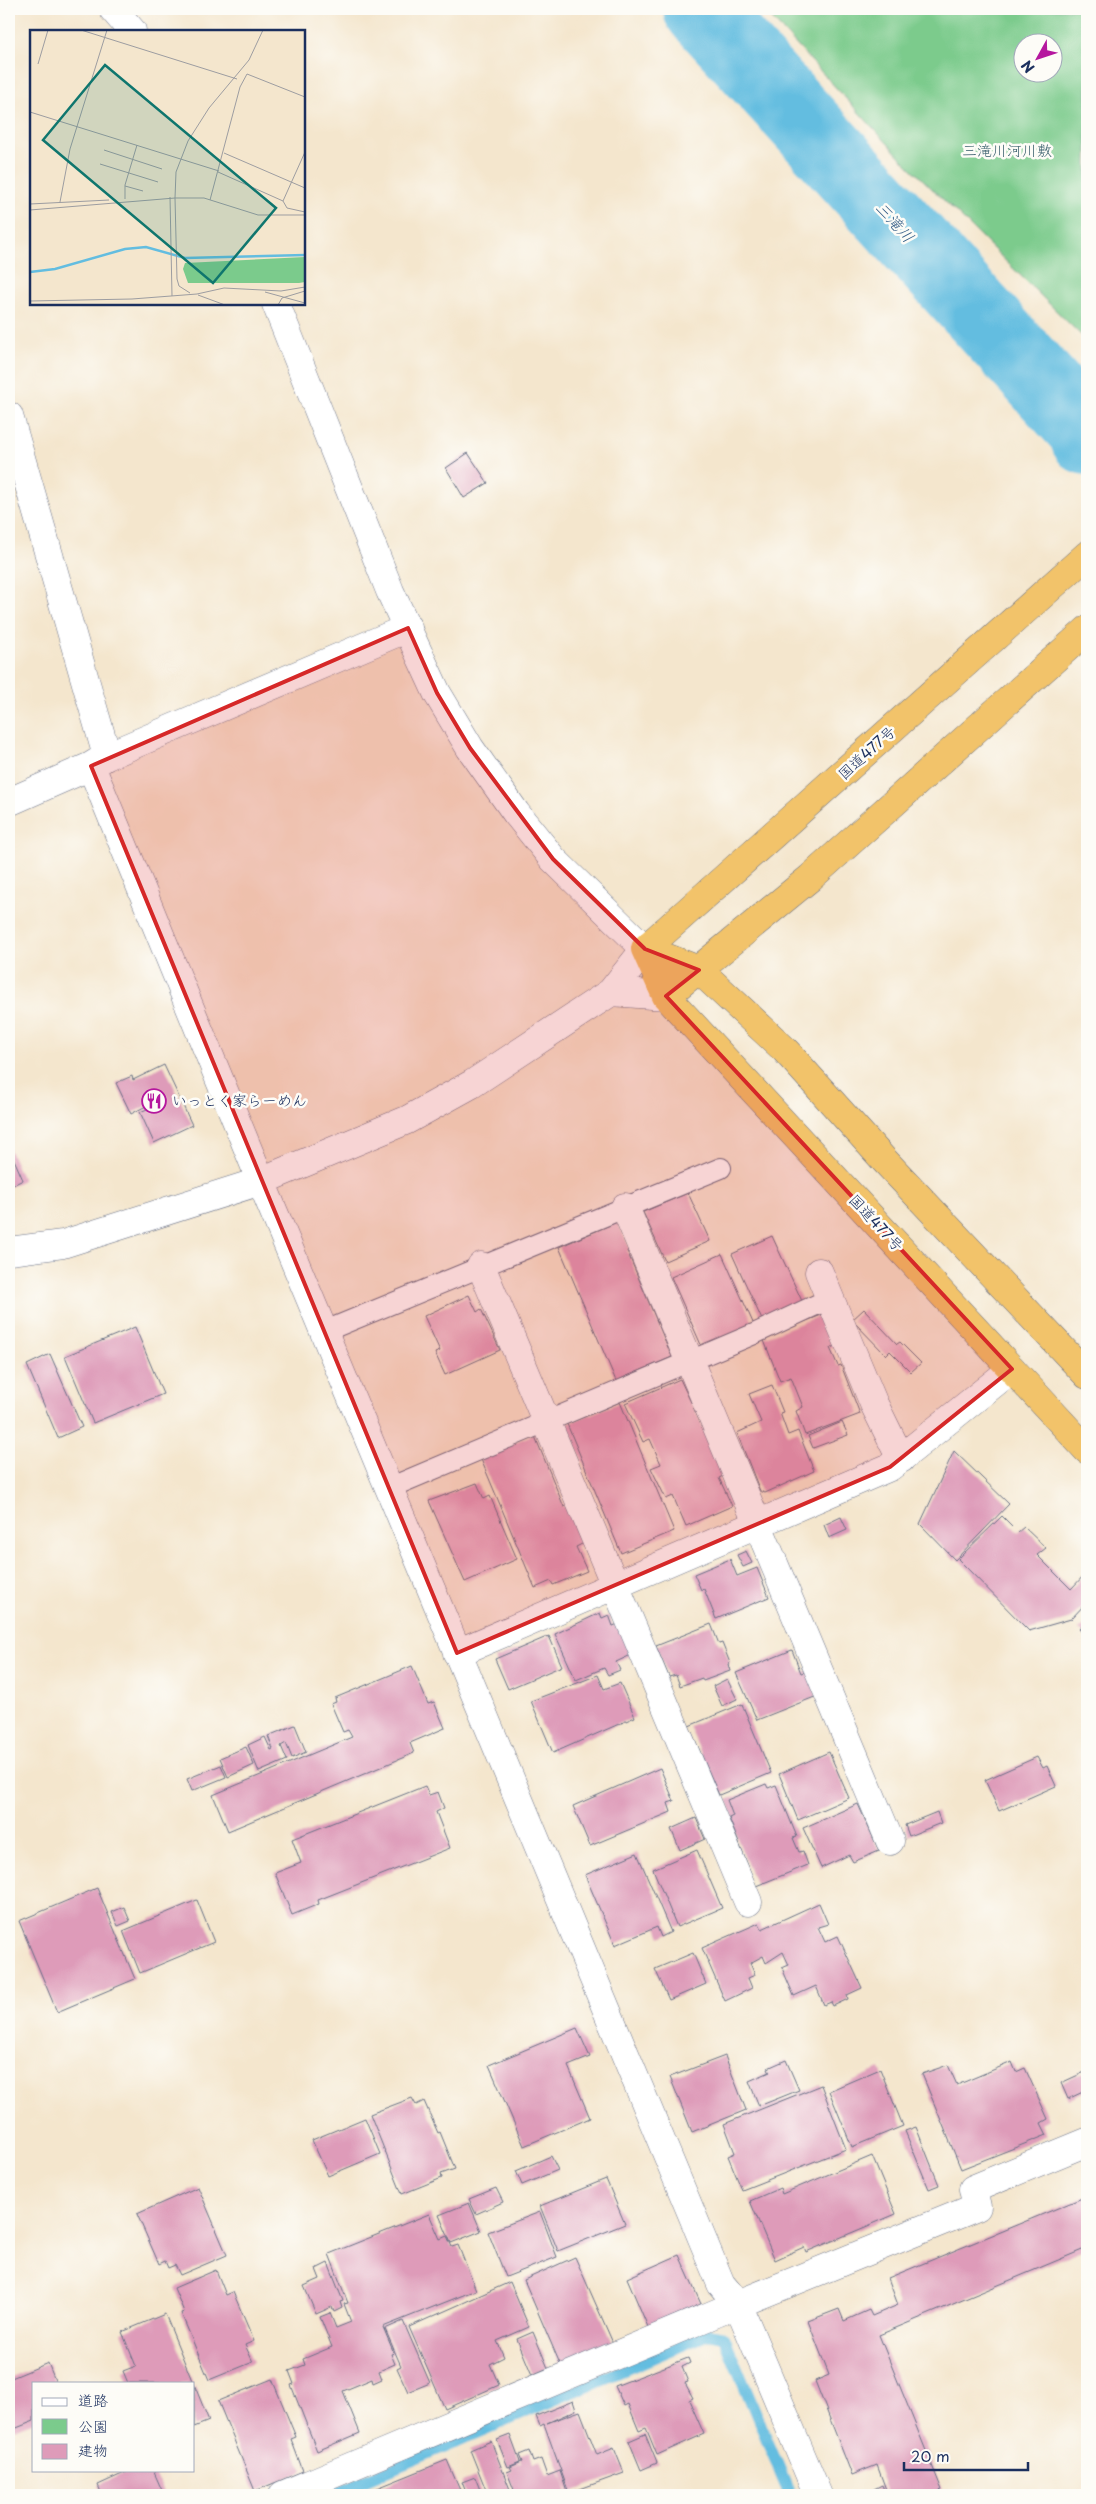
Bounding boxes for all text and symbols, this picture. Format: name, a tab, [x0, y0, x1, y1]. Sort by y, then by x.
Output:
inset map	[30, 30, 305, 305]
north arrow	[1014, 32, 1064, 82]
text: N	[1016, 56, 1039, 78]
park label: 三滝川河川敷	[962, 138, 1052, 161]
water label: 三滝川	[871, 195, 921, 247]
street label: 国道477号	[832, 720, 900, 784]
restaurant icon: いっとく家らーめん	[141, 1088, 167, 1114]
place label: いっとく家らーめん	[172, 1088, 307, 1111]
street label: 国道477号	[844, 1188, 910, 1256]
legend	[32, 2382, 195, 2472]
text: 道路	[78, 2388, 108, 2411]
text: 公園	[78, 2414, 108, 2437]
text: 建物	[78, 2438, 108, 2461]
scale bar	[904, 2439, 1027, 2471]
text: 20 m	[911, 2444, 950, 2467]

